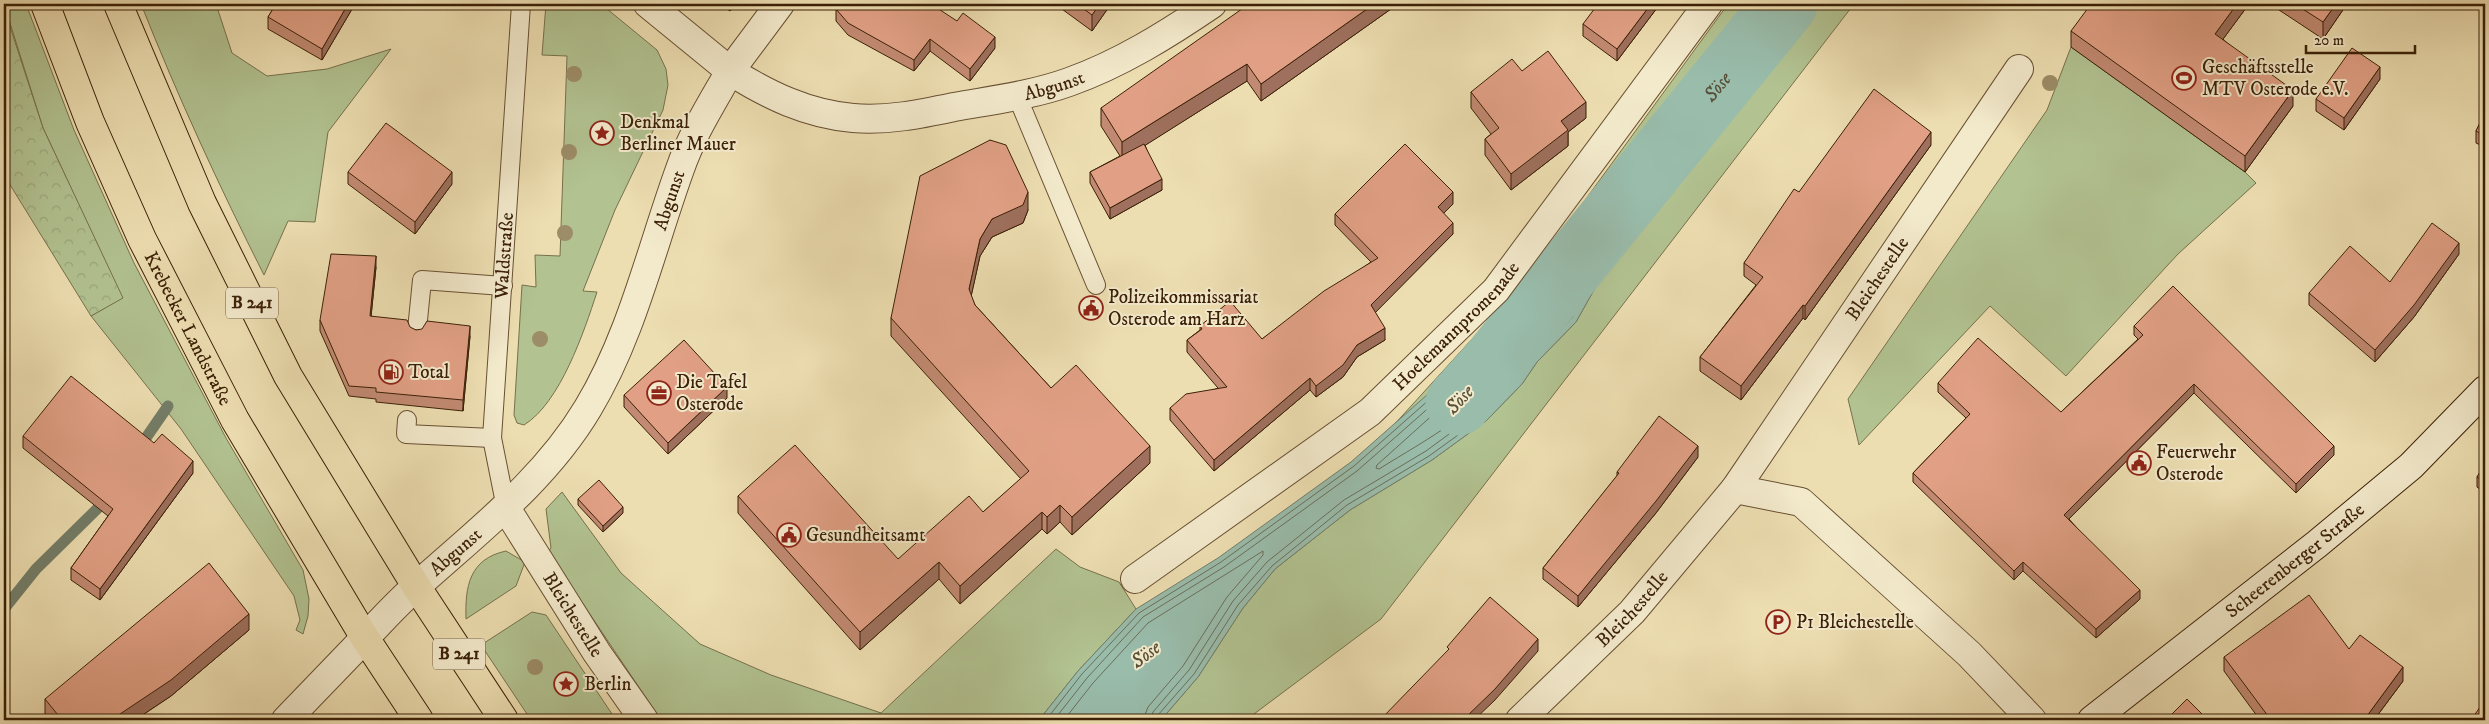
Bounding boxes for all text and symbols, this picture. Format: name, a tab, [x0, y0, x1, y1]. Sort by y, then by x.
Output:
scale bar	[2306, 22, 2415, 54]
text: 20 m	[2314, 31, 2344, 50]
place label: Geschäftsstelle MTV Osterode e.V.	[2202, 56, 2349, 101]
sports icon: Geschäftsstelle MTV Osterode e.V.	[2171, 65, 2197, 91]
street label: Abgunst	[1022, 66, 1088, 106]
water label: Söse	[1697, 66, 1738, 108]
place label: Denkmal Berliner Mauer	[620, 111, 736, 156]
place icon: Denkmal Berliner Mauer	[589, 120, 615, 146]
street label: Abgunst	[649, 167, 690, 233]
street label: Waldstraße	[490, 212, 519, 301]
street label: Bleichestelle	[1841, 232, 1914, 325]
street label: Krebecker Landstraße	[139, 248, 237, 409]
street label: Hoelemannpromenade	[1388, 257, 1525, 395]
place label: Polizeikommissariat Osterode am Harz	[1108, 286, 1258, 331]
road number: B 241	[226, 288, 278, 318]
public building icon: Polizeikommissariat Osterode am Harz	[1078, 295, 1104, 321]
fuel station icon: Total	[378, 359, 404, 385]
place label: Total	[408, 361, 450, 384]
place label: Die Tafel Osterode	[676, 371, 748, 416]
water label: Söse	[1440, 379, 1481, 421]
office icon: Die Tafel Osterode	[646, 380, 672, 406]
place label: Feuerwehr Osterode	[2156, 441, 2236, 486]
public building icon: Feuerwehr Osterode	[2126, 450, 2152, 476]
street label: Scheerenberger Straße	[2221, 498, 2369, 623]
public building icon: Gesundheitsamt	[776, 522, 802, 548]
street label: Abgunst	[425, 523, 486, 581]
place label: Gesundheitsamt	[806, 524, 925, 547]
street label: Bleichestelle	[1591, 566, 1673, 652]
street label: Bleichestelle	[538, 568, 608, 662]
parking icon: P1 Bleichestelle	[1765, 609, 1791, 635]
place label: P1 Bleichestelle	[1796, 611, 1914, 634]
water label: Söse	[1125, 635, 1167, 675]
road number: B 241	[433, 639, 485, 670]
place icon: Berlin	[553, 671, 579, 697]
place label: Berlin	[584, 673, 631, 696]

